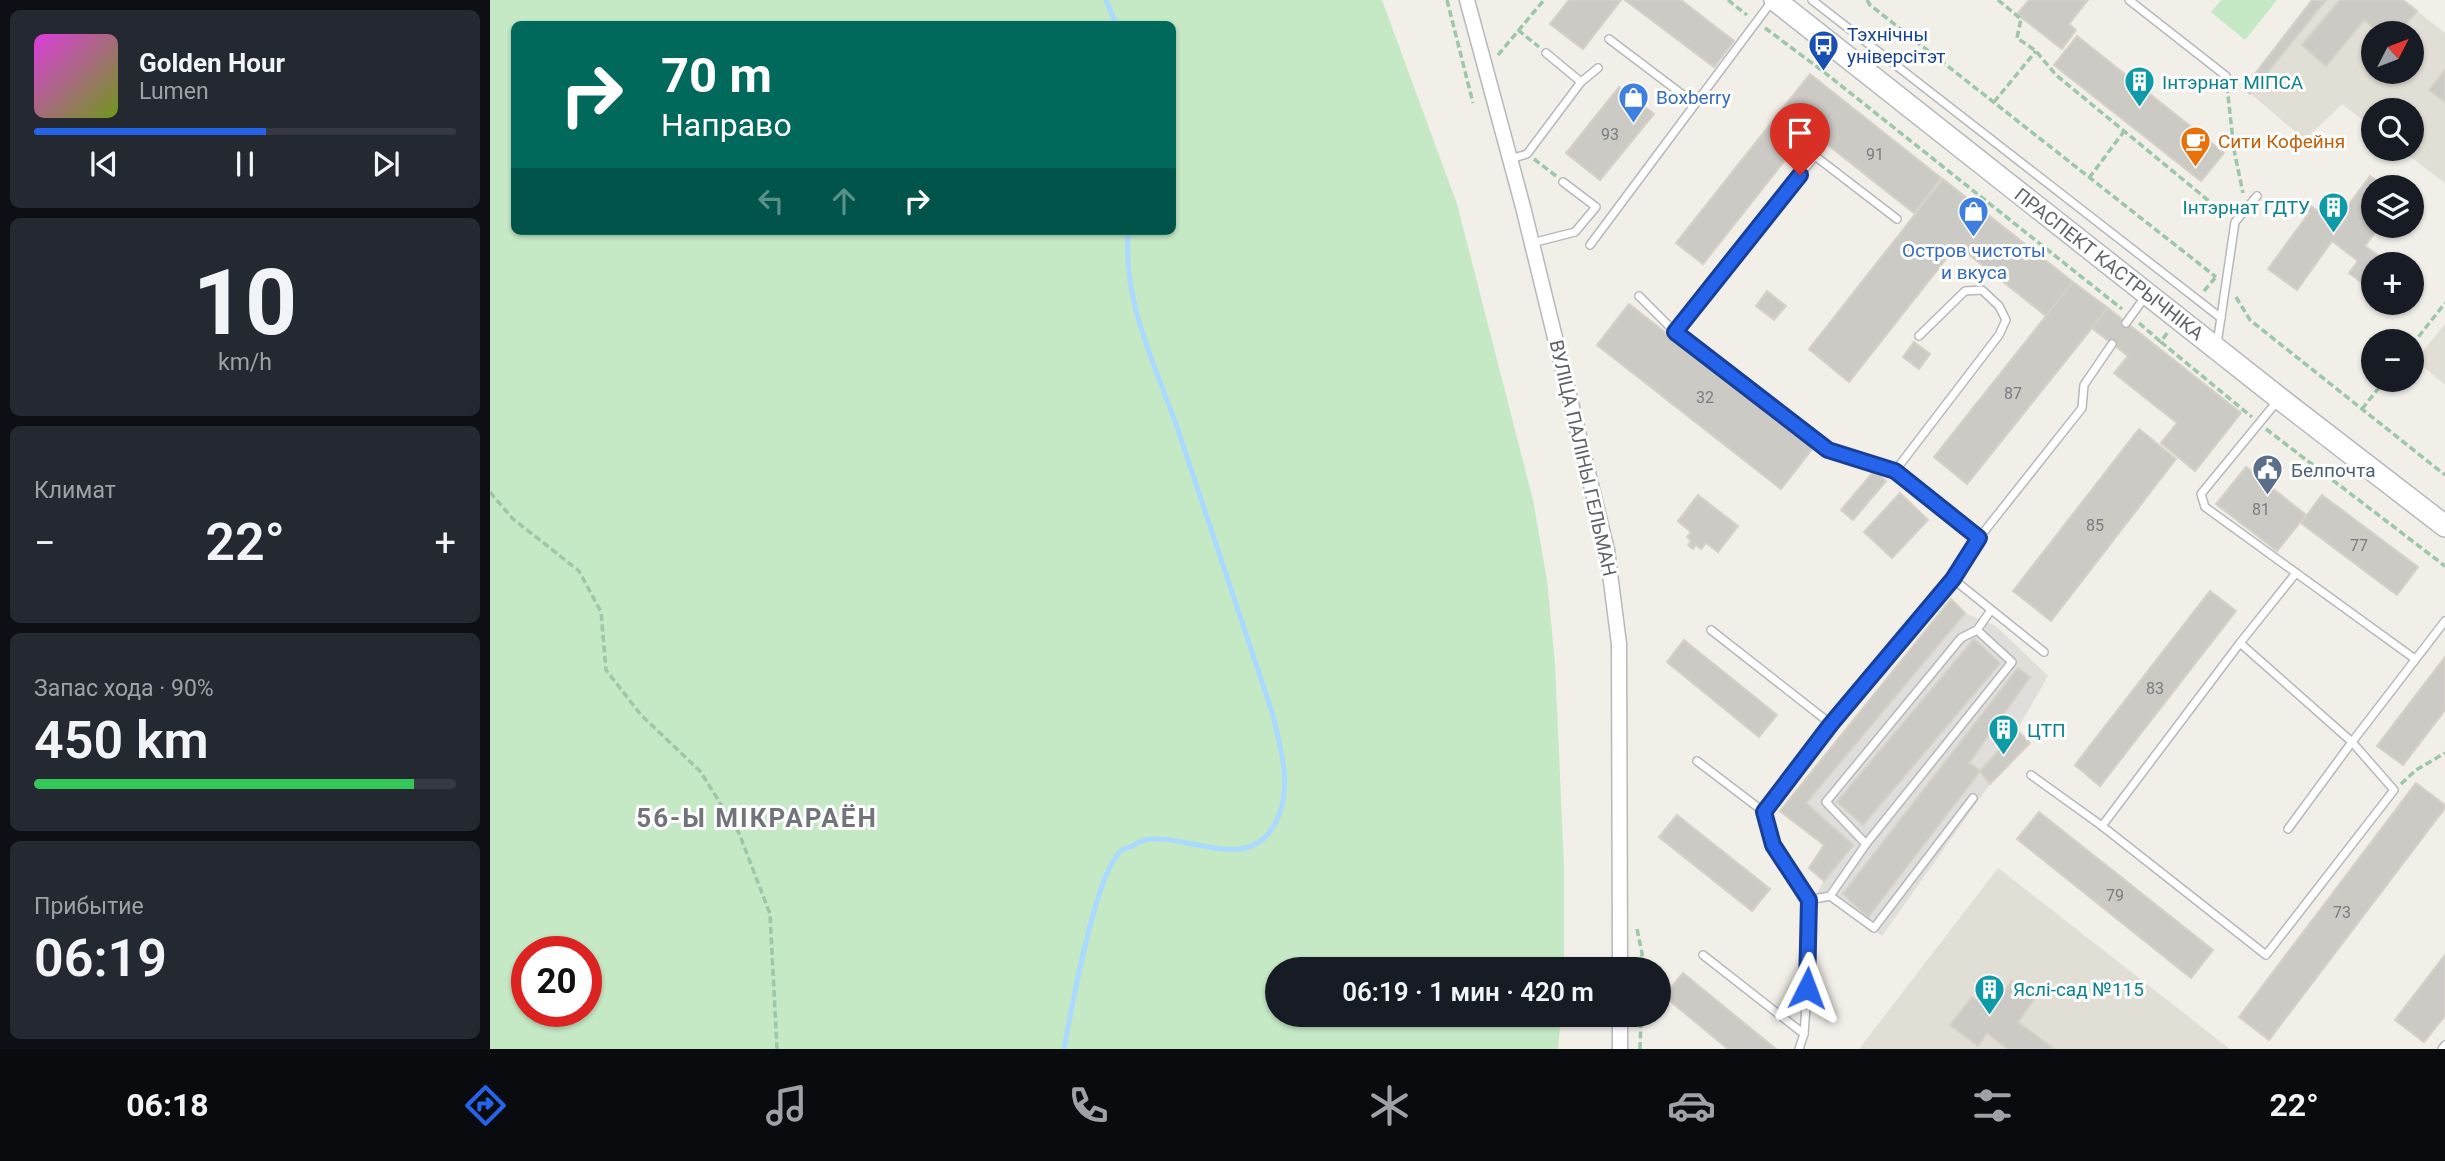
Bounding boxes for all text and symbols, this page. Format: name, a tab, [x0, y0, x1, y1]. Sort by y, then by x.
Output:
north arrow	[2361, 21, 2424, 84]
map controls	[2361, 21, 2424, 392]
place label: Тэхнічны універсітэт	[1847, 23, 1946, 68]
bus stop icon: Тэхнічны універсітэт	[1807, 28, 1841, 72]
text: 70 m	[661, 47, 772, 104]
text: Golden Hour	[139, 48, 285, 78]
icon: right	[546, 49, 637, 140]
building icon: Інтэрнат МІПСА	[2122, 65, 2156, 109]
place label: Інтэрнат МІПСА	[2162, 71, 2304, 94]
text: Lumen	[139, 78, 209, 105]
shop icon: Boxberry	[1616, 80, 1650, 124]
place label: Boxberry	[1656, 86, 1731, 109]
button: search	[2361, 98, 2424, 161]
pin	[1770, 103, 1830, 175]
text: Направо	[661, 106, 792, 144]
icon: arrive	[1781, 114, 1819, 152]
cafe icon: Сити Кофейня	[2178, 124, 2212, 168]
house number: 93	[1601, 125, 1619, 144]
place label: Сити Кофейня	[2218, 130, 2345, 153]
icon: previous	[85, 145, 123, 183]
icon: pause	[226, 145, 264, 183]
icon: next	[367, 145, 405, 183]
house number: 91	[1866, 145, 1884, 164]
button: layers	[2361, 175, 2424, 238]
icon: left	[752, 182, 790, 220]
icon: ahead	[825, 182, 863, 220]
icon: right	[898, 182, 936, 220]
street label: ПРАСПЕКТ КАСТРЫЧНІКА	[2010, 183, 2209, 345]
building icon: Інтэрнат ГДТУ	[2316, 190, 2350, 234]
shop icon: Остров чистоты и вкуса	[1957, 194, 1991, 238]
place label: Інтэрнат ГДТУ	[2183, 196, 2310, 219]
place label: Остров чистоты и вкуса	[1902, 239, 2046, 284]
text: 10	[193, 250, 297, 356]
button: +	[2361, 252, 2424, 315]
button: −	[2361, 329, 2424, 392]
street label: ВУЛІЦА ПАЛІНЫ ГЕЛЬМАН	[1545, 338, 1621, 578]
text: km/h	[218, 349, 272, 376]
house number: 87	[2004, 384, 2022, 403]
house number: 32	[1696, 388, 1714, 407]
public building icon: Белпочта	[2251, 453, 2285, 497]
place label: Белпочта	[2291, 459, 2376, 482]
text: Климат	[34, 477, 116, 504]
house number: 81	[2252, 500, 2270, 519]
text: 22°	[205, 512, 285, 573]
house number: 85	[2086, 516, 2104, 535]
text: −	[34, 521, 56, 565]
text: +	[434, 521, 456, 565]
house number: 77	[2350, 536, 2368, 555]
text: Запас хода · 90%	[34, 675, 214, 702]
house number: 83	[2146, 679, 2164, 698]
text: 450 km	[34, 710, 209, 771]
building icon: ЦТП	[1987, 713, 2021, 757]
place label: ЦТП	[2027, 719, 2066, 742]
district label: 56-Ы МІКРАРАЁН	[636, 803, 878, 833]
house number: 79	[2106, 886, 2124, 905]
text: Прибытие	[34, 893, 144, 920]
house number: 73	[2333, 903, 2351, 922]
text: 06:19	[34, 928, 167, 989]
speed limit sign: 20	[511, 936, 602, 1027]
position arrow	[1770, 951, 1844, 1025]
building icon: Яслі-сад №115	[1973, 972, 2007, 1016]
text: 06:19 · 1 мин · 420 m	[1342, 977, 1594, 1007]
place label: Яслі-сад №115	[2013, 978, 2144, 1001]
icon: directions	[461, 1081, 510, 1130]
icon: music	[762, 1081, 811, 1130]
icon: phone	[1064, 1081, 1113, 1130]
icon: climate	[1365, 1081, 1414, 1130]
icon: car	[1667, 1081, 1716, 1130]
icon: filters	[1968, 1081, 2017, 1130]
text: 06:18	[126, 1086, 209, 1124]
text: 22°	[2270, 1086, 2319, 1124]

